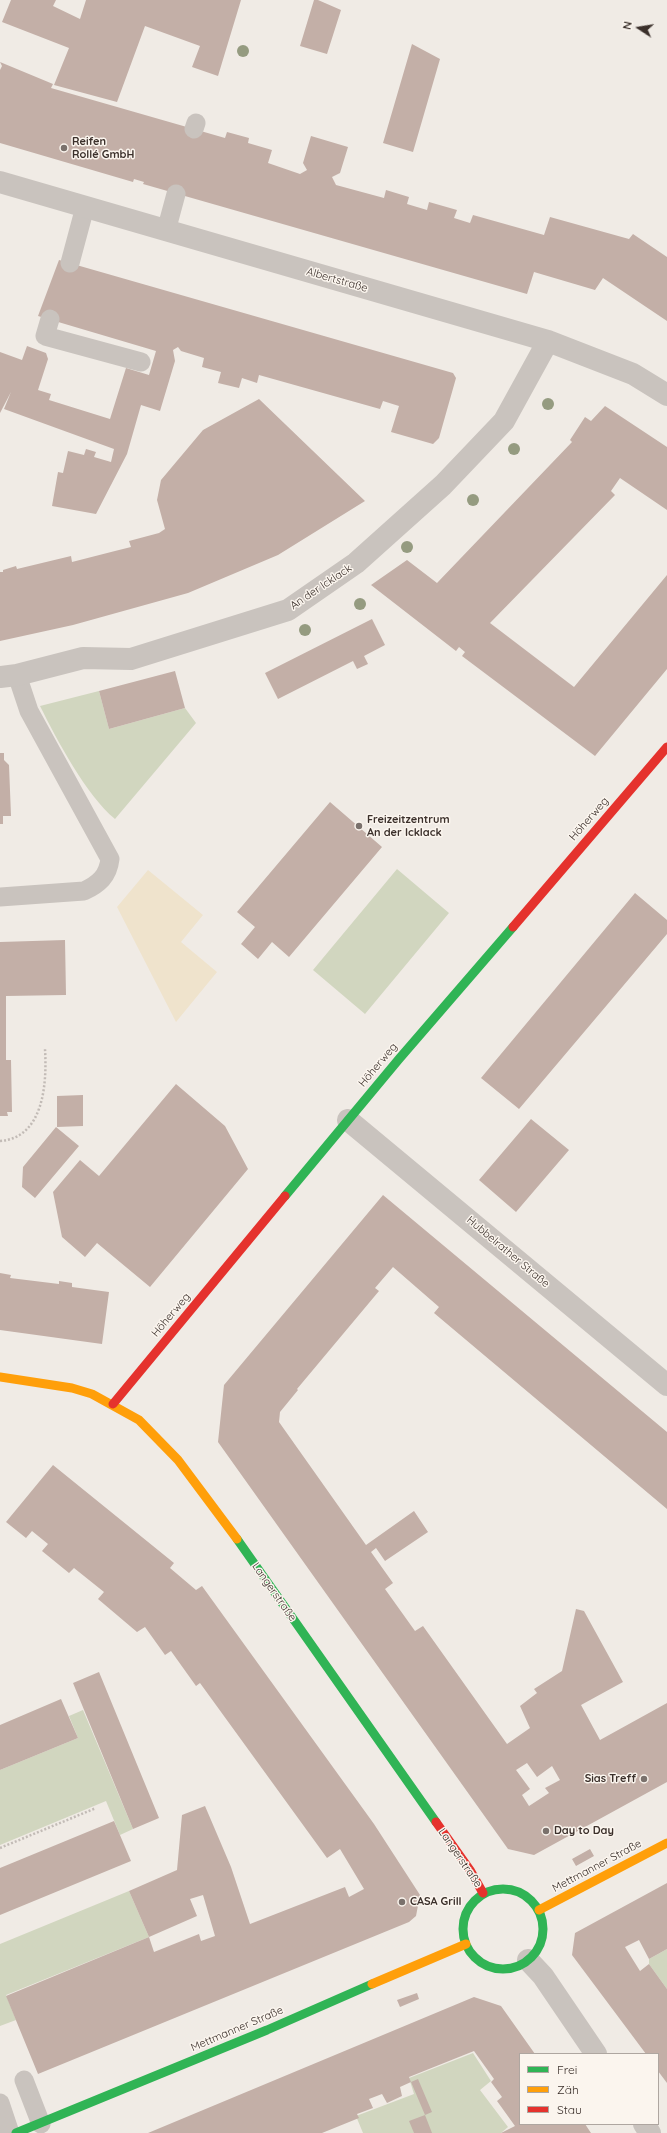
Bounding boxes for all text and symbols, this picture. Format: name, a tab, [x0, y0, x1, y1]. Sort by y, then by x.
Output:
north arrow	[619, 8, 659, 48]
text: N	[620, 20, 635, 31]
place label: Reifen Rollé GmbH	[72, 135, 134, 161]
marker: Reifen Rollé GmbH	[59, 143, 69, 153]
street label: Albertstraße	[305, 265, 369, 295]
street label: An der Icklack	[288, 561, 354, 613]
street label: Höherweg	[567, 795, 611, 843]
place label: Freizeitzentrum An der Icklack	[367, 813, 450, 839]
marker: Freizeitzentrum An der Icklack	[354, 821, 364, 831]
street label: Höherweg	[356, 1040, 400, 1090]
street label: Hubbelrather Straße	[464, 1214, 552, 1290]
street label: Höherweg	[149, 1290, 193, 1340]
street label: Langerstraße	[249, 1560, 299, 1624]
place label: Sias Treff	[585, 1772, 636, 1786]
marker: Sias Treff	[639, 1774, 649, 1784]
place label: Day to Day	[554, 1824, 614, 1838]
street label: Langerstraße	[435, 1826, 485, 1890]
marker: Day to Day	[541, 1826, 551, 1836]
street label: Mettmanner Straße	[550, 1837, 644, 1895]
place label: CASA Grill	[410, 1895, 462, 1909]
marker: CASA Grill	[397, 1897, 407, 1907]
street label: Mettmanner Straße	[189, 2004, 285, 2054]
legend	[519, 2053, 659, 2125]
text: Frei	[557, 2062, 577, 2077]
text: Zäh	[557, 2082, 579, 2097]
text: Stau	[557, 2102, 582, 2117]

